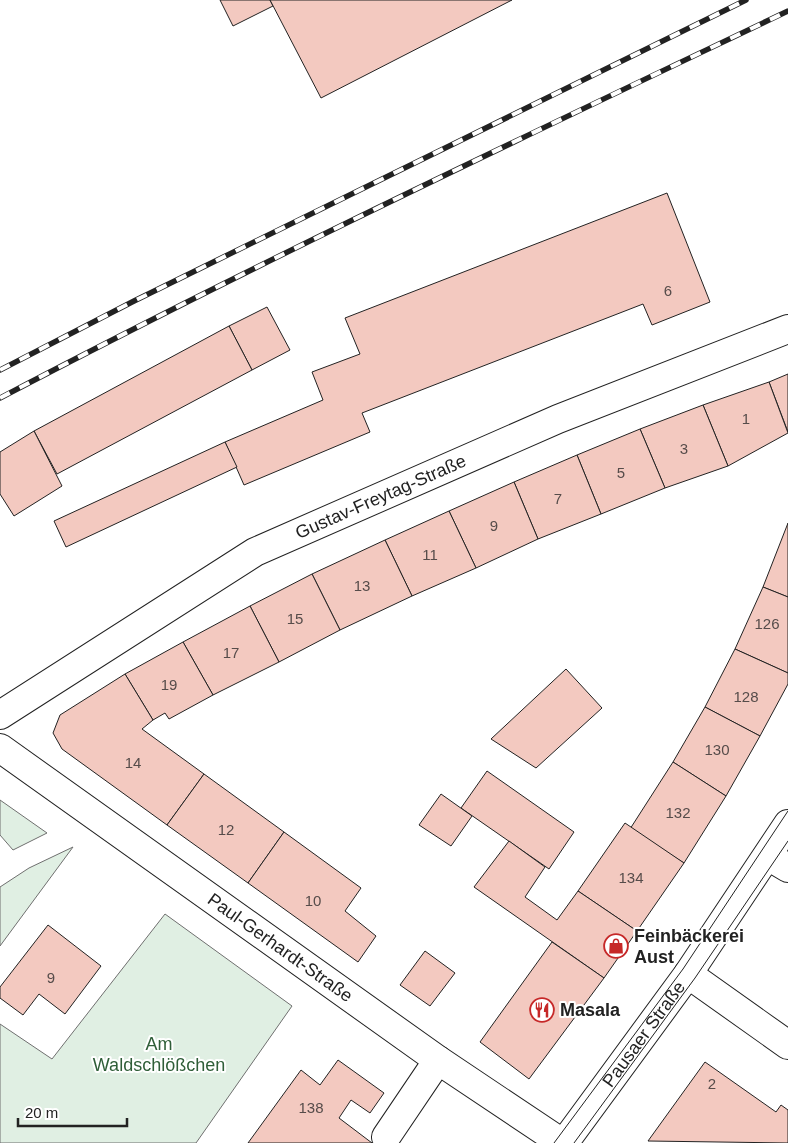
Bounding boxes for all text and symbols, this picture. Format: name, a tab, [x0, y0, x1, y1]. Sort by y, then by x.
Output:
house number: 6	[664, 282, 672, 299]
house number: 1	[742, 410, 750, 427]
house number: 3	[680, 440, 688, 457]
street label: Gustav-Freytag-Straße	[292, 451, 469, 543]
house number: 5	[617, 464, 625, 481]
house number: 7	[554, 490, 562, 507]
house number: 9	[490, 517, 498, 534]
house number: 11	[422, 546, 438, 563]
house number: 13	[354, 577, 370, 594]
house number: 15	[287, 610, 303, 627]
house number: 126	[754, 615, 780, 632]
house number: 17	[223, 644, 239, 661]
house number: 19	[161, 676, 177, 693]
house number: 128	[733, 688, 759, 705]
house number: 130	[704, 741, 730, 758]
house number: 14	[125, 754, 141, 771]
house number: 132	[665, 804, 691, 821]
house number: 12	[218, 821, 234, 838]
house number: 134	[618, 869, 644, 886]
street label: Paul-Gerhardt-Straße	[204, 889, 357, 1006]
house number: 10	[305, 892, 321, 909]
place label: Feinbäckerei Aust	[634, 926, 744, 967]
shop icon: Feinbäckerei Aust	[603, 933, 629, 959]
house number: 9	[47, 969, 55, 986]
street label: Pausaer Straße	[598, 977, 689, 1091]
restaurant icon: Masala	[529, 997, 555, 1023]
place label: Masala	[560, 1000, 621, 1020]
park label: Am Waldschlößchen	[93, 1034, 225, 1075]
house number: 2	[708, 1075, 716, 1092]
scale bar	[18, 1096, 126, 1128]
house number: 138	[298, 1099, 324, 1116]
text: 20 m	[25, 1104, 58, 1121]

